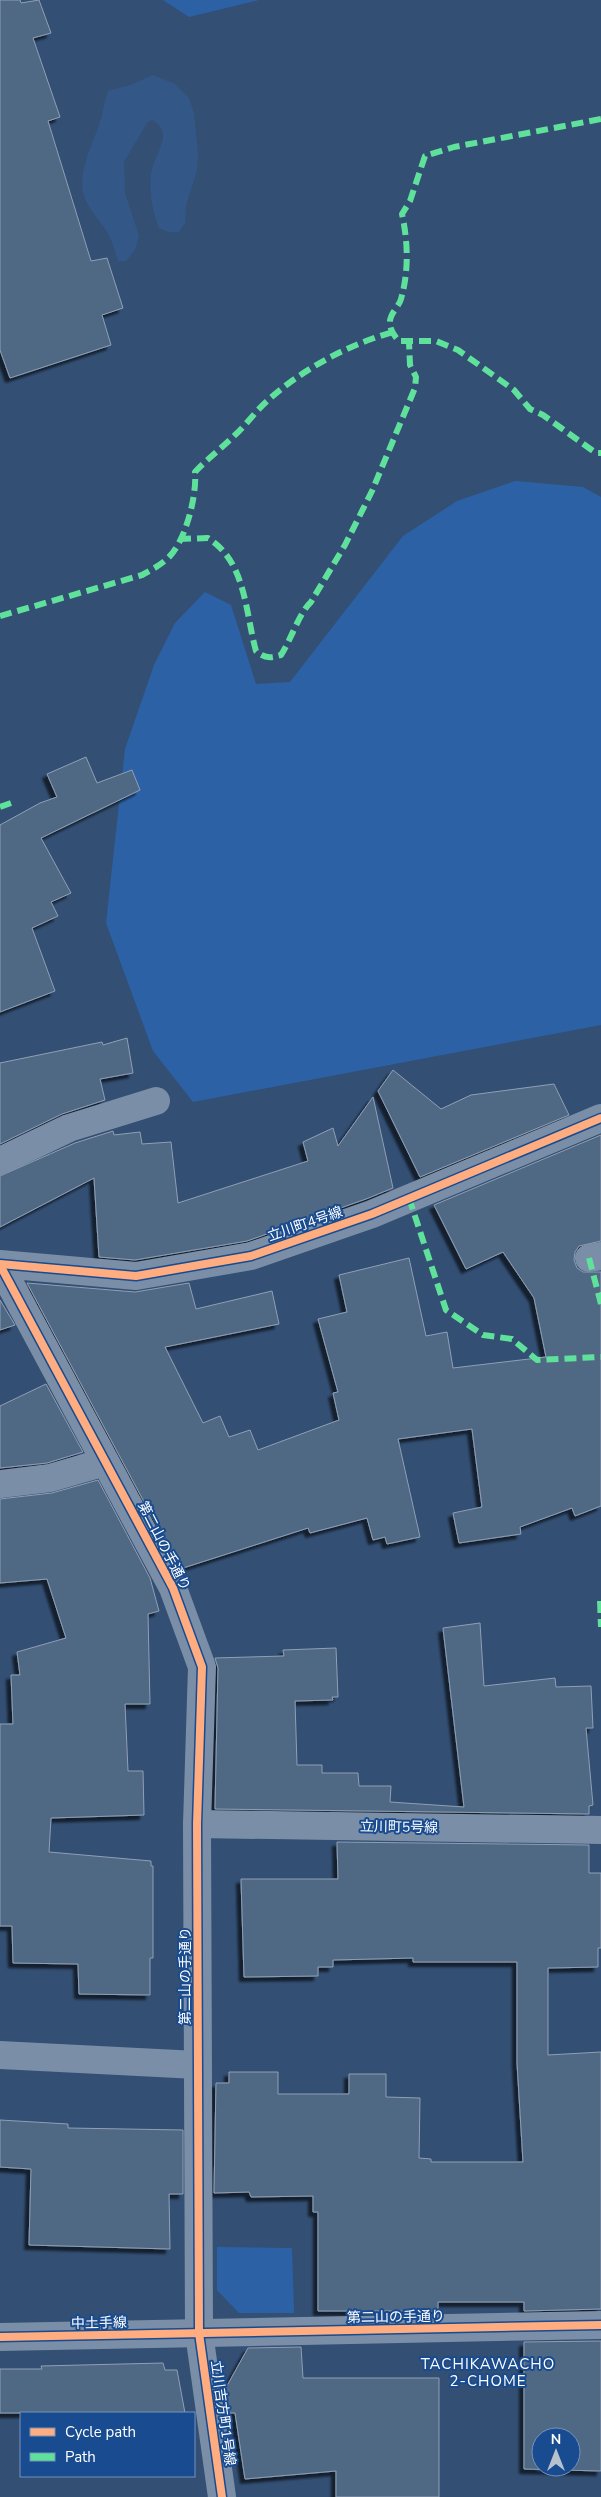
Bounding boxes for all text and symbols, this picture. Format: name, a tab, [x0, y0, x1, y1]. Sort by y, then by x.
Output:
street label: 立川町4号線	[265, 1202, 345, 1246]
street label: 第二山の手通り	[133, 1498, 195, 1594]
street label: 立川町5号線	[360, 1817, 438, 1837]
street label: 第二山の手通り	[176, 1927, 195, 2025]
street label: 第二山の手通り	[347, 2307, 445, 2327]
street label: 中土手線	[71, 2313, 127, 2333]
district label: TACHIKAWACHO 2-CHOME	[421, 2354, 555, 2391]
street label: 立川吉方町1号線	[206, 2359, 240, 2467]
legend	[20, 2412, 195, 2477]
text: Cycle path	[65, 2422, 136, 2442]
north arrow	[531, 2427, 581, 2477]
text: N	[551, 2430, 561, 2449]
text: Path	[65, 2447, 96, 2467]

